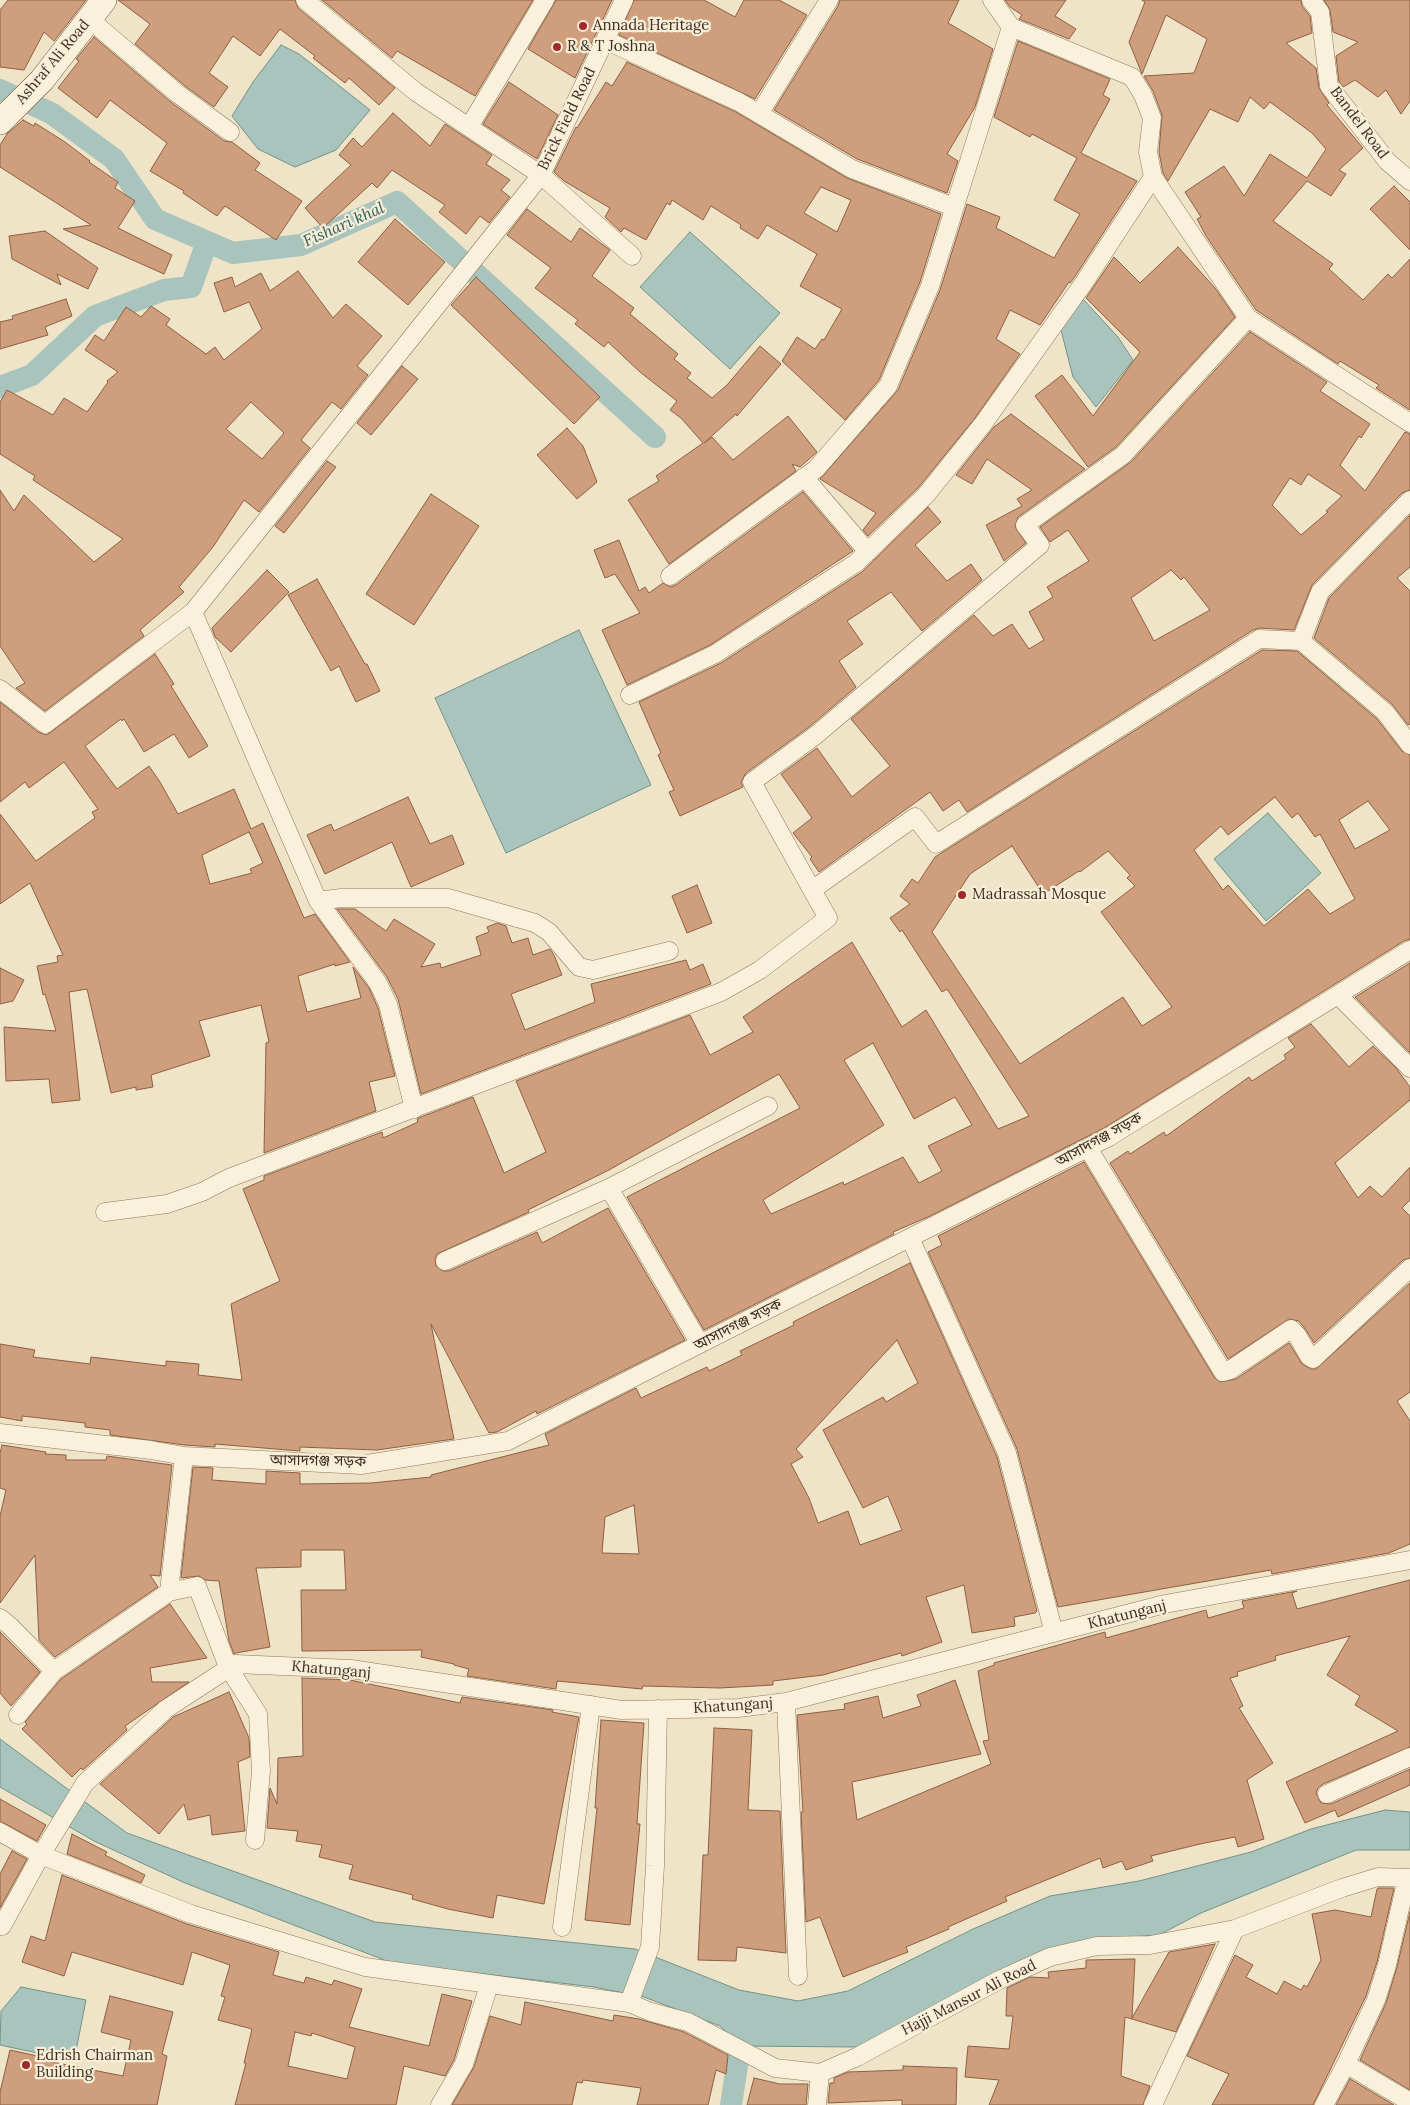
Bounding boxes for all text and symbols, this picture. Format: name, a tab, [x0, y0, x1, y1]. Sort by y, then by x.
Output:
street label: Ashraf Ali Road	[12, 16, 94, 108]
place label: Annada Heritage	[593, 17, 709, 35]
marker: Annada Heritage	[577, 20, 589, 32]
place label: R & T Joshna	[567, 38, 655, 56]
marker: R & T Joshna	[551, 41, 563, 53]
street label: Brick Field Road	[534, 65, 600, 173]
street label: Bandel Road	[1326, 83, 1392, 163]
water label: Fishari khal	[301, 199, 387, 251]
place label: Madrassah Mosque	[972, 886, 1106, 904]
marker: Madrassah Mosque	[956, 889, 968, 901]
street label: আসাদগঞ্জ সড়ক	[1053, 1109, 1145, 1171]
street label: আসাদগঞ্জ সড়ক	[691, 1295, 785, 1355]
street label: আসাদগঞ্জ সড়ক	[270, 1451, 366, 1471]
street label: Khatunganj	[1086, 1597, 1168, 1633]
street label: Khatunganj	[291, 1658, 371, 1682]
street label: Khatunganj	[693, 1694, 773, 1718]
street label: Hajji Mansur Ali Road	[899, 1956, 1039, 2040]
place label: Edrish Chairman Building	[36, 2047, 153, 2082]
marker: Edrish Chairman Building	[20, 2059, 32, 2071]

